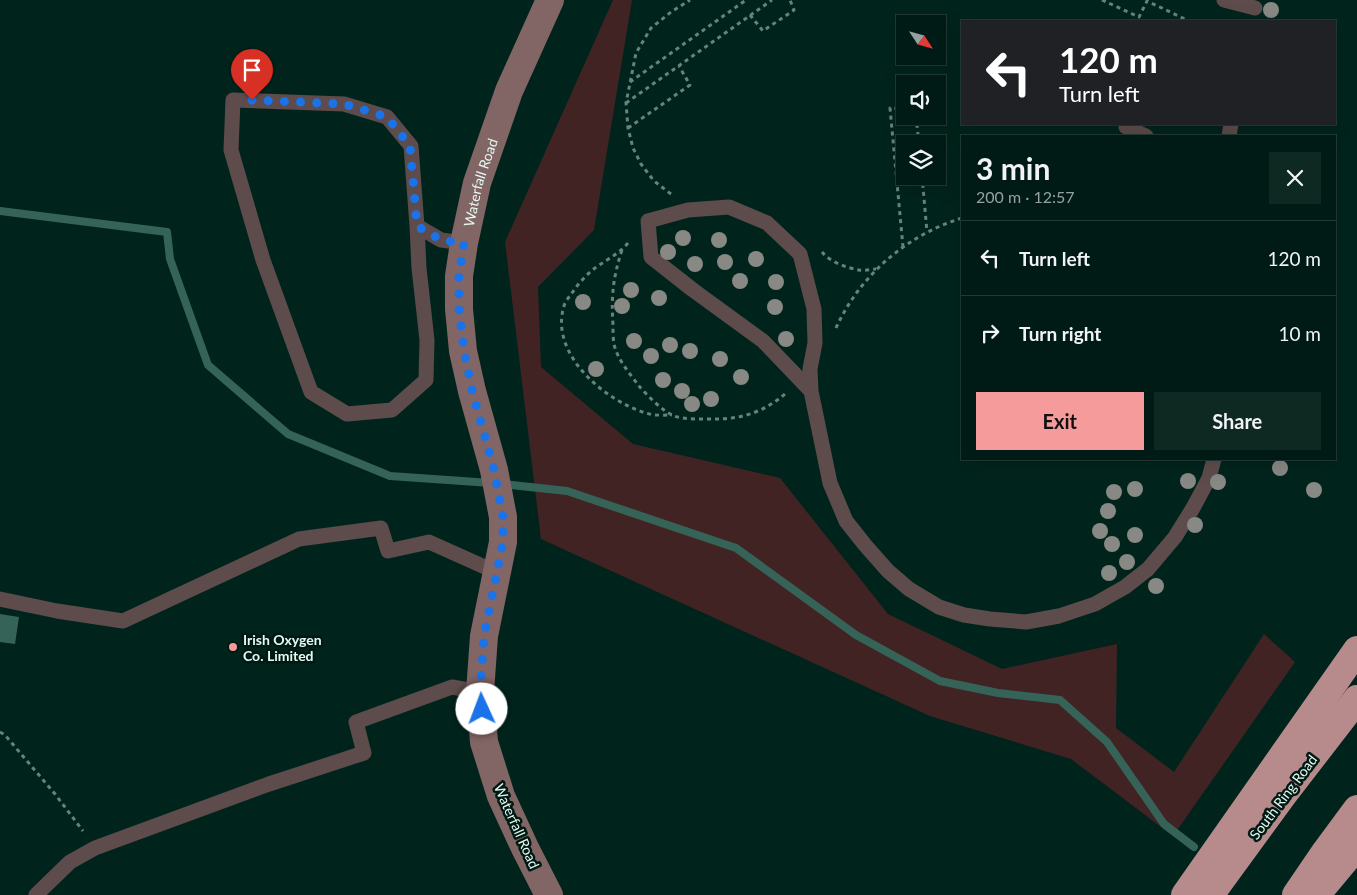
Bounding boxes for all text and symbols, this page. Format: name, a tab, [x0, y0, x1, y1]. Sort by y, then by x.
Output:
north arrow	[896, 15, 946, 65]
map controls	[896, 15, 946, 185]
text: 120 m	[1059, 38, 1158, 80]
icon: left	[976, 40, 1041, 105]
pin	[231, 49, 273, 100]
icon: arrive	[238, 56, 266, 84]
button: sound	[896, 75, 946, 125]
text: Turn left	[1059, 80, 1140, 107]
button: layers	[896, 135, 946, 185]
street label: Waterfall Road	[459, 136, 500, 228]
text: 3 min	[976, 150, 1050, 186]
button: close	[1269, 152, 1321, 204]
text: 200 m · 12:57	[976, 187, 1075, 206]
icon: left	[976, 244, 1004, 272]
text: Turn left	[1019, 247, 1090, 270]
text: 120 m	[1267, 247, 1321, 270]
icon: right	[976, 319, 1004, 347]
text: Turn right	[1019, 322, 1101, 345]
text: 10 m	[1278, 322, 1321, 345]
button: Exit	[976, 392, 1144, 450]
button: Share	[1154, 392, 1321, 450]
place label: Irish Oxygen Co. Limited	[243, 631, 322, 664]
marker: Irish Oxygen Co. Limited	[227, 641, 239, 653]
position arrow	[455, 682, 507, 734]
street label: South Ring Road	[1246, 751, 1320, 843]
street label: Waterfall Road	[491, 781, 543, 871]

